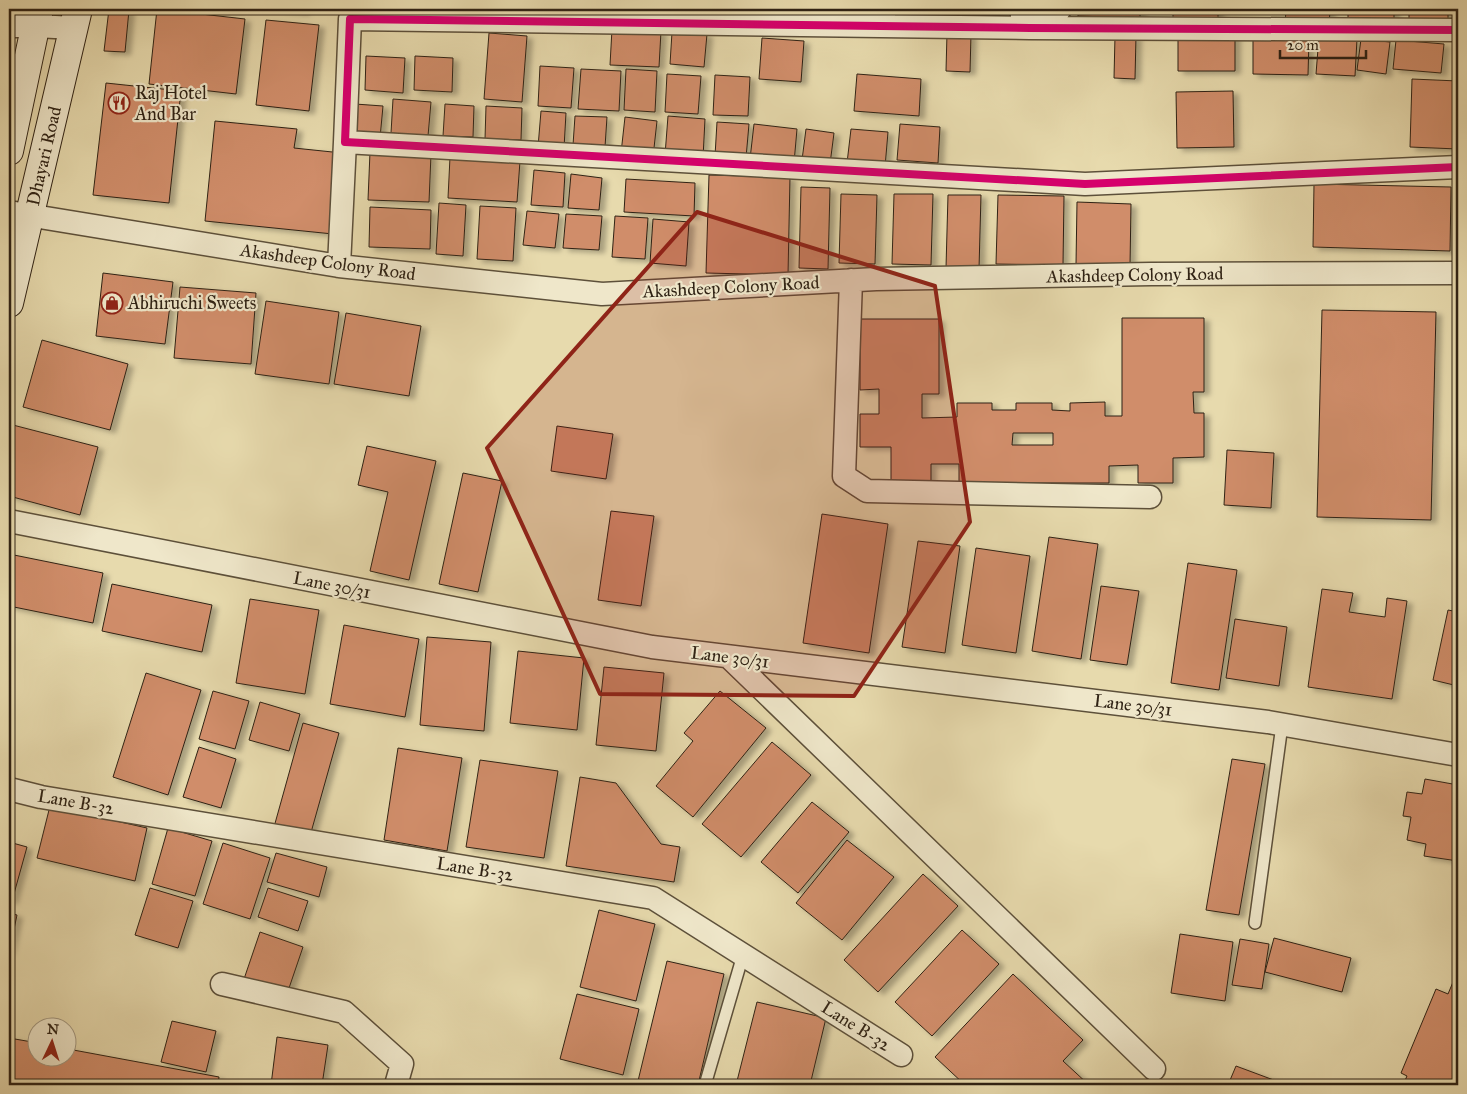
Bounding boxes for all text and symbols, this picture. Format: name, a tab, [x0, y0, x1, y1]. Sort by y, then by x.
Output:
scale bar	[1280, 28, 1366, 60]
text: 20 m	[1287, 36, 1319, 54]
place label: Raj Hotel And Bar	[134, 82, 207, 125]
restaurant icon: Raj Hotel And Bar	[107, 91, 131, 115]
street label: Dhayari Road	[22, 104, 66, 208]
street label: Akashdeep Colony Road	[238, 239, 417, 285]
street label: Akashdeep Colony Road	[1045, 262, 1224, 288]
street label: Akashdeep Colony Road	[641, 271, 820, 303]
shop icon: Abhiruchi Sweets	[100, 291, 124, 315]
place label: Abhiruchi Sweets	[127, 292, 256, 314]
street label: Lane 30/31	[291, 567, 373, 603]
street label: Lane 30/31	[690, 641, 770, 673]
street label: Lane 30/31	[1093, 689, 1173, 721]
street label: Lane B-32	[36, 784, 116, 820]
street label: Lane B-32	[435, 852, 515, 886]
street label: Lane B-32	[817, 996, 895, 1056]
north arrow	[28, 1016, 78, 1066]
text: N	[46, 1021, 60, 1038]

